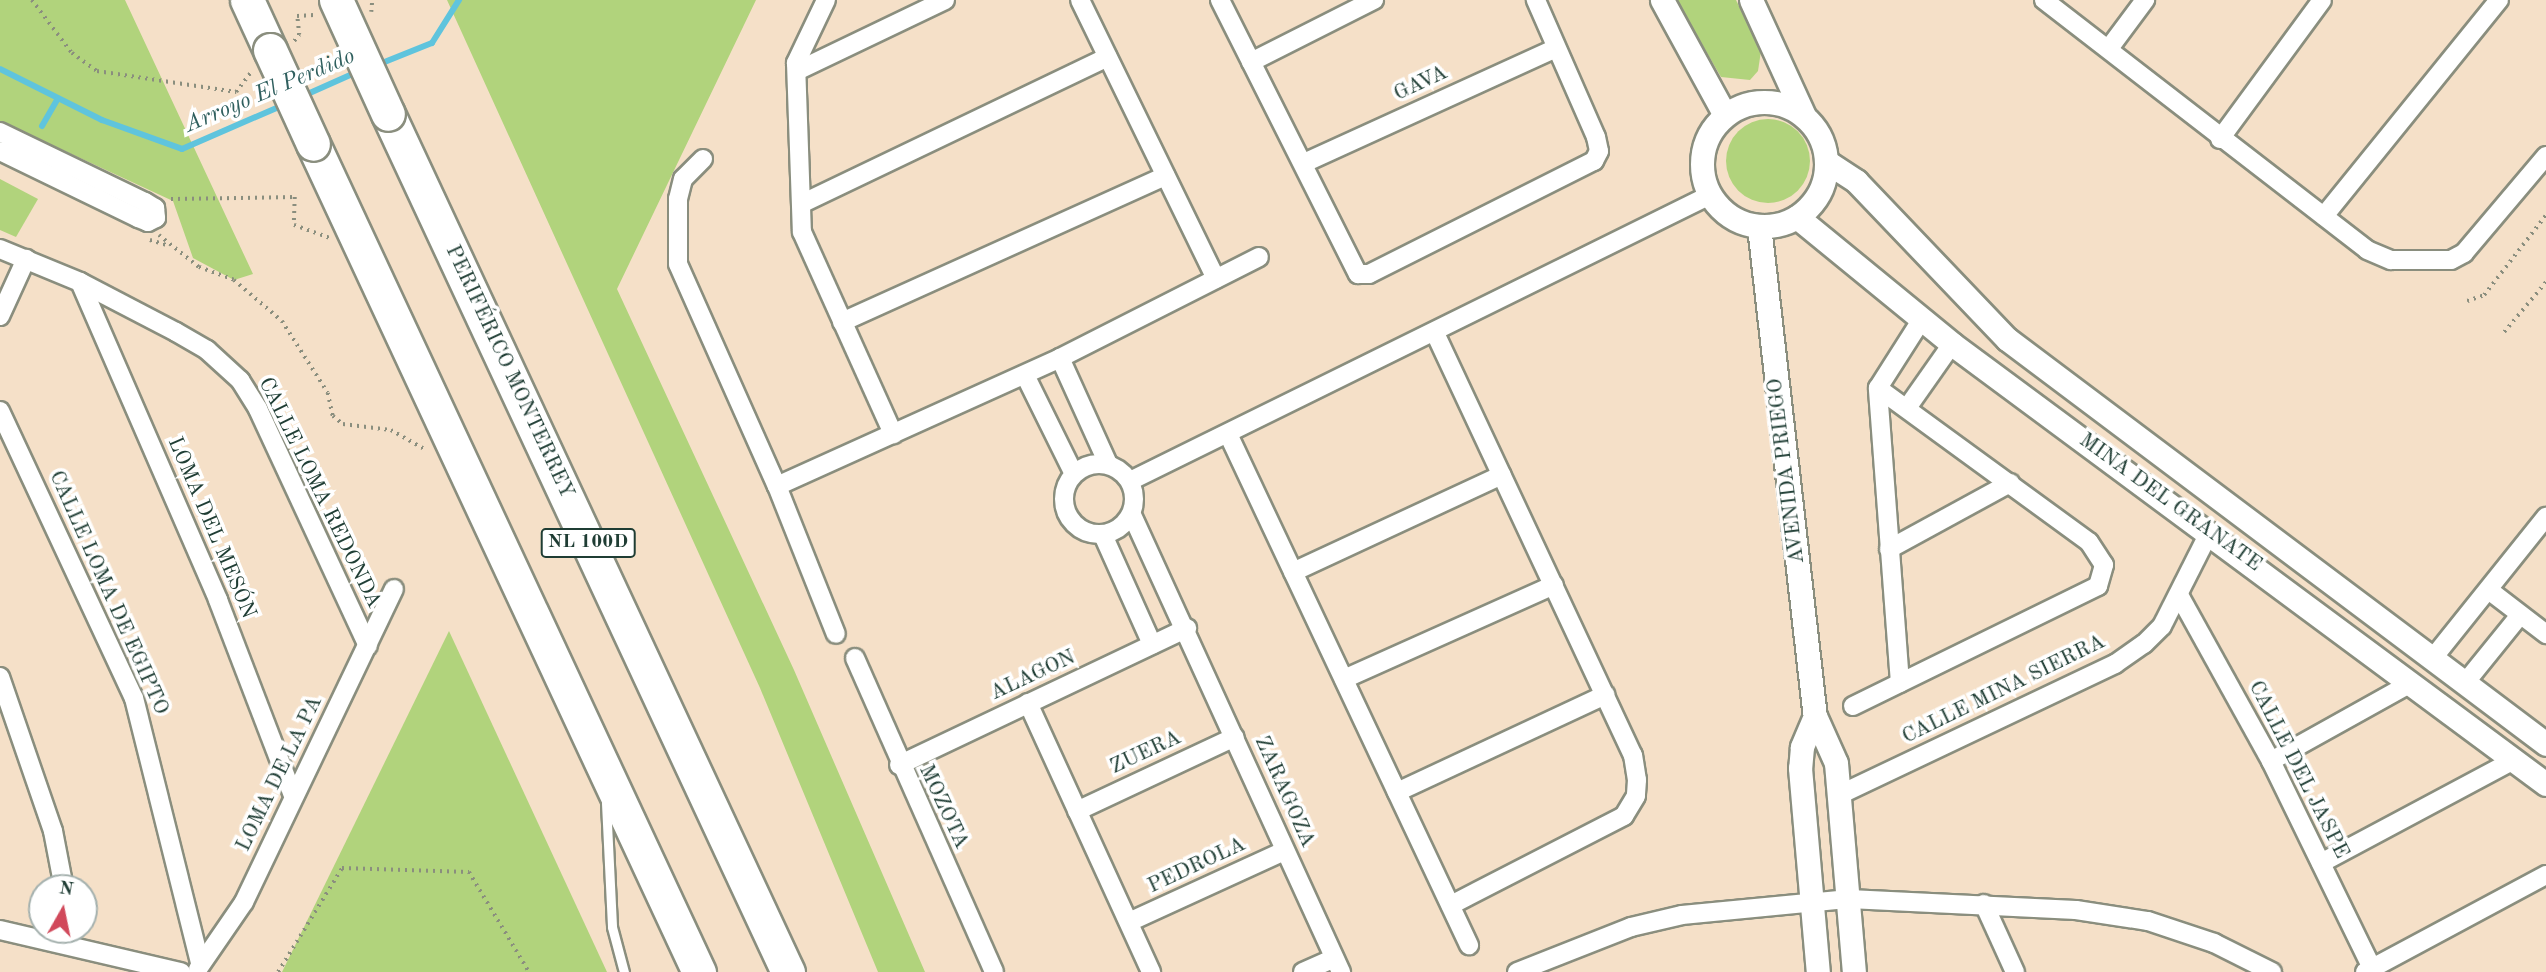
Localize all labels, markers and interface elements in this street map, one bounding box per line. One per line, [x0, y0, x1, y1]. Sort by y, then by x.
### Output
water label: Arroyo El Perdido [181, 43, 359, 139]
street label: GAVA [1390, 61, 1452, 107]
street label: PERIFÉRICO MONTERREY [439, 241, 579, 503]
street label: CALLE LOMA REDONDA [252, 373, 386, 613]
street label: AVENIDA PRIEGO [1763, 377, 1811, 565]
street label: MINA DEL GRANATE [2074, 428, 2266, 578]
street label: LOMA DEL MESÓN [161, 433, 261, 623]
street label: CALLE LOMA DE EGIPTO [43, 467, 173, 719]
road number: NL 100D [539, 528, 637, 558]
street label: CALLE MINA SIERRA [1898, 630, 2110, 750]
street label: ALAGON [986, 645, 1080, 707]
street label: CALLE DEL JASPE [2242, 677, 2354, 863]
street label: LOMA DE LA PA [231, 692, 329, 856]
street label: ZUERA [1106, 726, 1186, 780]
street label: ZARAGOZA [1248, 732, 1320, 852]
street label: MOZOTA [913, 761, 973, 853]
street label: PEDROLA [1144, 832, 1250, 900]
north arrow [28, 874, 98, 944]
text: N [57, 879, 75, 900]

